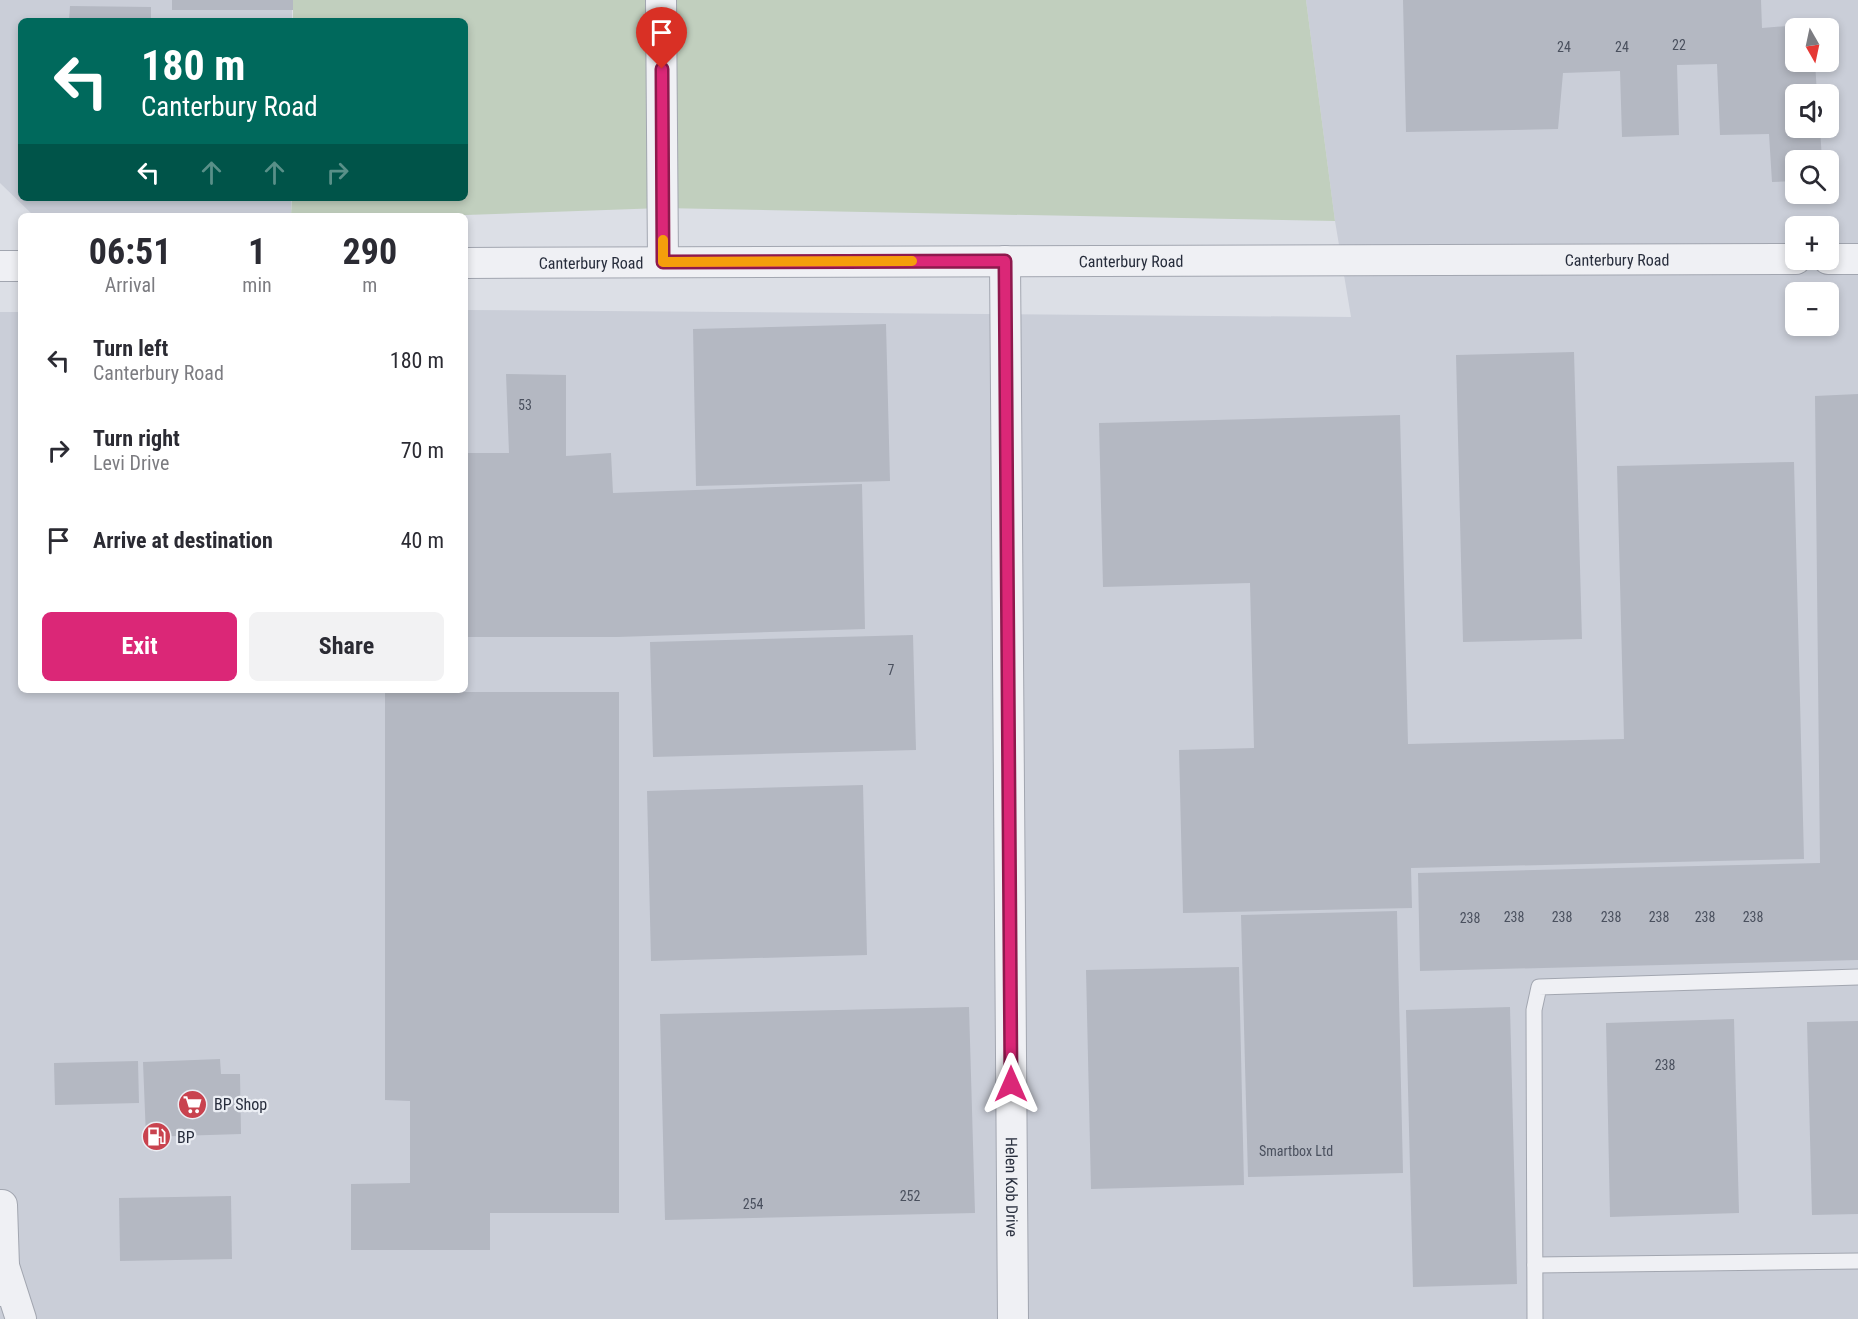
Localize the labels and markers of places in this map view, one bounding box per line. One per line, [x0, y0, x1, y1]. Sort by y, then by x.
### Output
pin [636, 7, 687, 69]
supermarket icon: BP Shop [177, 1088, 209, 1120]
place label: BP Shop [214, 1095, 267, 1114]
fuel station icon: BP [140, 1121, 172, 1153]
place label: BP [177, 1128, 195, 1147]

